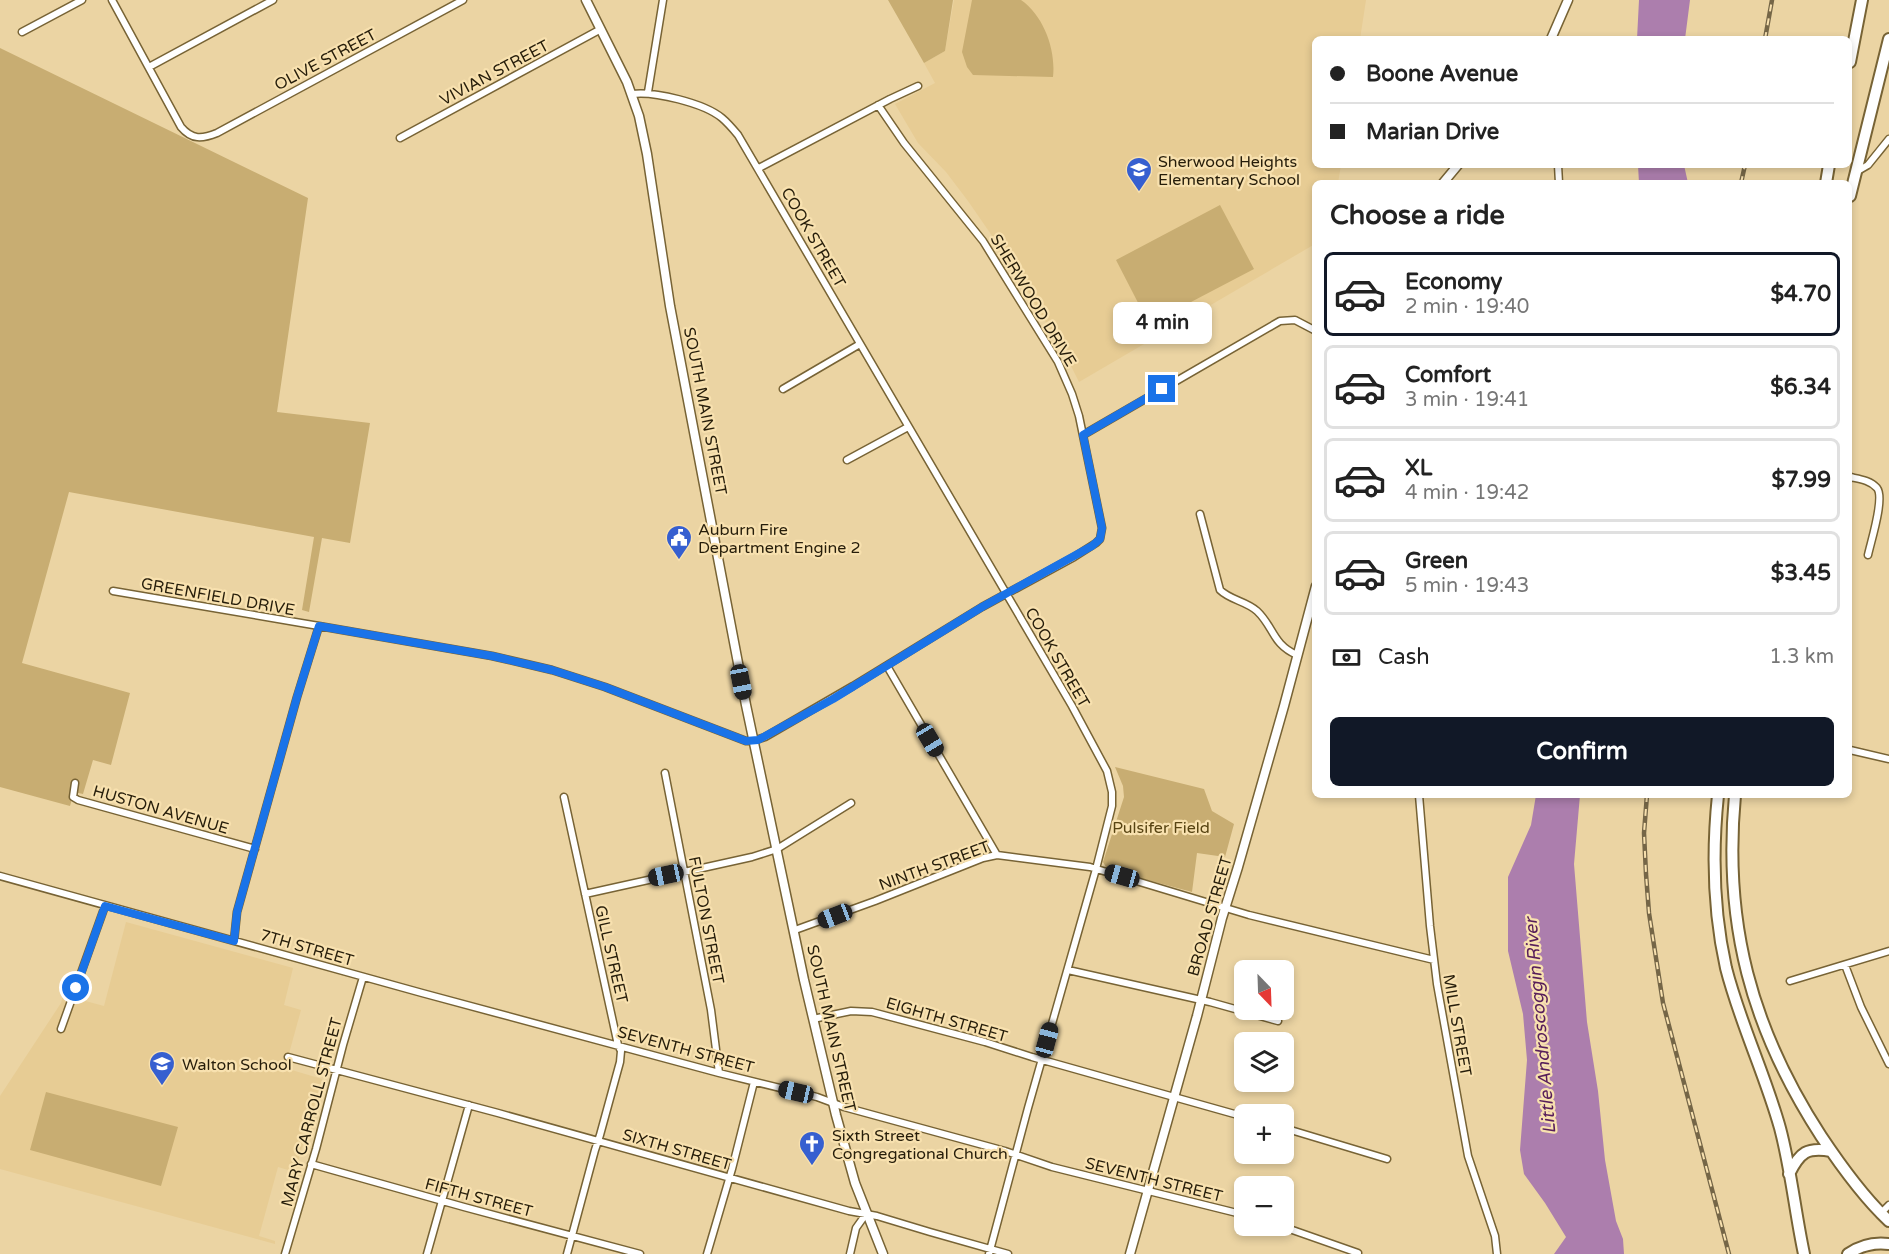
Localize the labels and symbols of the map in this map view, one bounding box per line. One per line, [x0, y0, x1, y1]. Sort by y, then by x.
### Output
street label: OLIVE STREET [271, 24, 380, 95]
street label: VIVIAN STREET [436, 36, 553, 110]
place label: Sherwood Heights Elementary School [1158, 152, 1300, 190]
school or university icon: Sherwood Heights Elementary School [1124, 155, 1154, 193]
street label: COOK STREET [776, 184, 850, 291]
street label: SHERWOOD DRIVE [986, 231, 1081, 370]
callout: 4 min [1112, 302, 1212, 344]
street label: SOUTH MAIN STREET [679, 326, 731, 497]
route end [1148, 375, 1175, 402]
place label: Auburn Fire Department Engine 2 [698, 520, 861, 558]
public building icon: Auburn Fire Department Engine 2 [664, 523, 694, 561]
street label: GREENFIELD DRIVE [139, 574, 296, 620]
street label: COOK STREET [1020, 604, 1094, 711]
car [729, 663, 753, 701]
car [913, 720, 947, 760]
street label: HUSTON AVENUE [90, 781, 231, 839]
park label: Pulsifer Field [1112, 818, 1210, 838]
street label: NINTH STREET [876, 836, 993, 895]
street label: BROAD STREET [1183, 854, 1237, 979]
street label: FULTON STREET [684, 855, 728, 986]
car [647, 862, 685, 888]
car [1102, 862, 1142, 890]
car [815, 901, 855, 931]
street label: GILL STREET [590, 903, 632, 1005]
water label: Little Androscoggin River [1519, 915, 1560, 1135]
street label: 7TH STREET [258, 925, 356, 971]
street label: SOUTH MAIN STREET [802, 943, 860, 1114]
north arrow [1234, 960, 1294, 1020]
street label: MILL STREET [1438, 973, 1476, 1078]
route start [62, 974, 89, 1001]
street label: EIGHTH STREET [884, 993, 1010, 1047]
street label: MARY CARROLL STREET [277, 1015, 347, 1209]
car [1034, 1020, 1060, 1060]
street label: SEVENTH STREET [615, 1022, 757, 1078]
school or university icon: Walton School [147, 1049, 177, 1087]
place label: Walton School [182, 1055, 292, 1075]
car [776, 1079, 816, 1105]
street label: SIXTH STREET [620, 1125, 734, 1175]
place label: Sixth Street Congregational Church [832, 1126, 1008, 1164]
church icon: Sixth Street Congregational Church [797, 1129, 827, 1167]
street label: SEVENTH STREET [1083, 1153, 1225, 1207]
street label: FIFTH STREET [423, 1174, 535, 1222]

